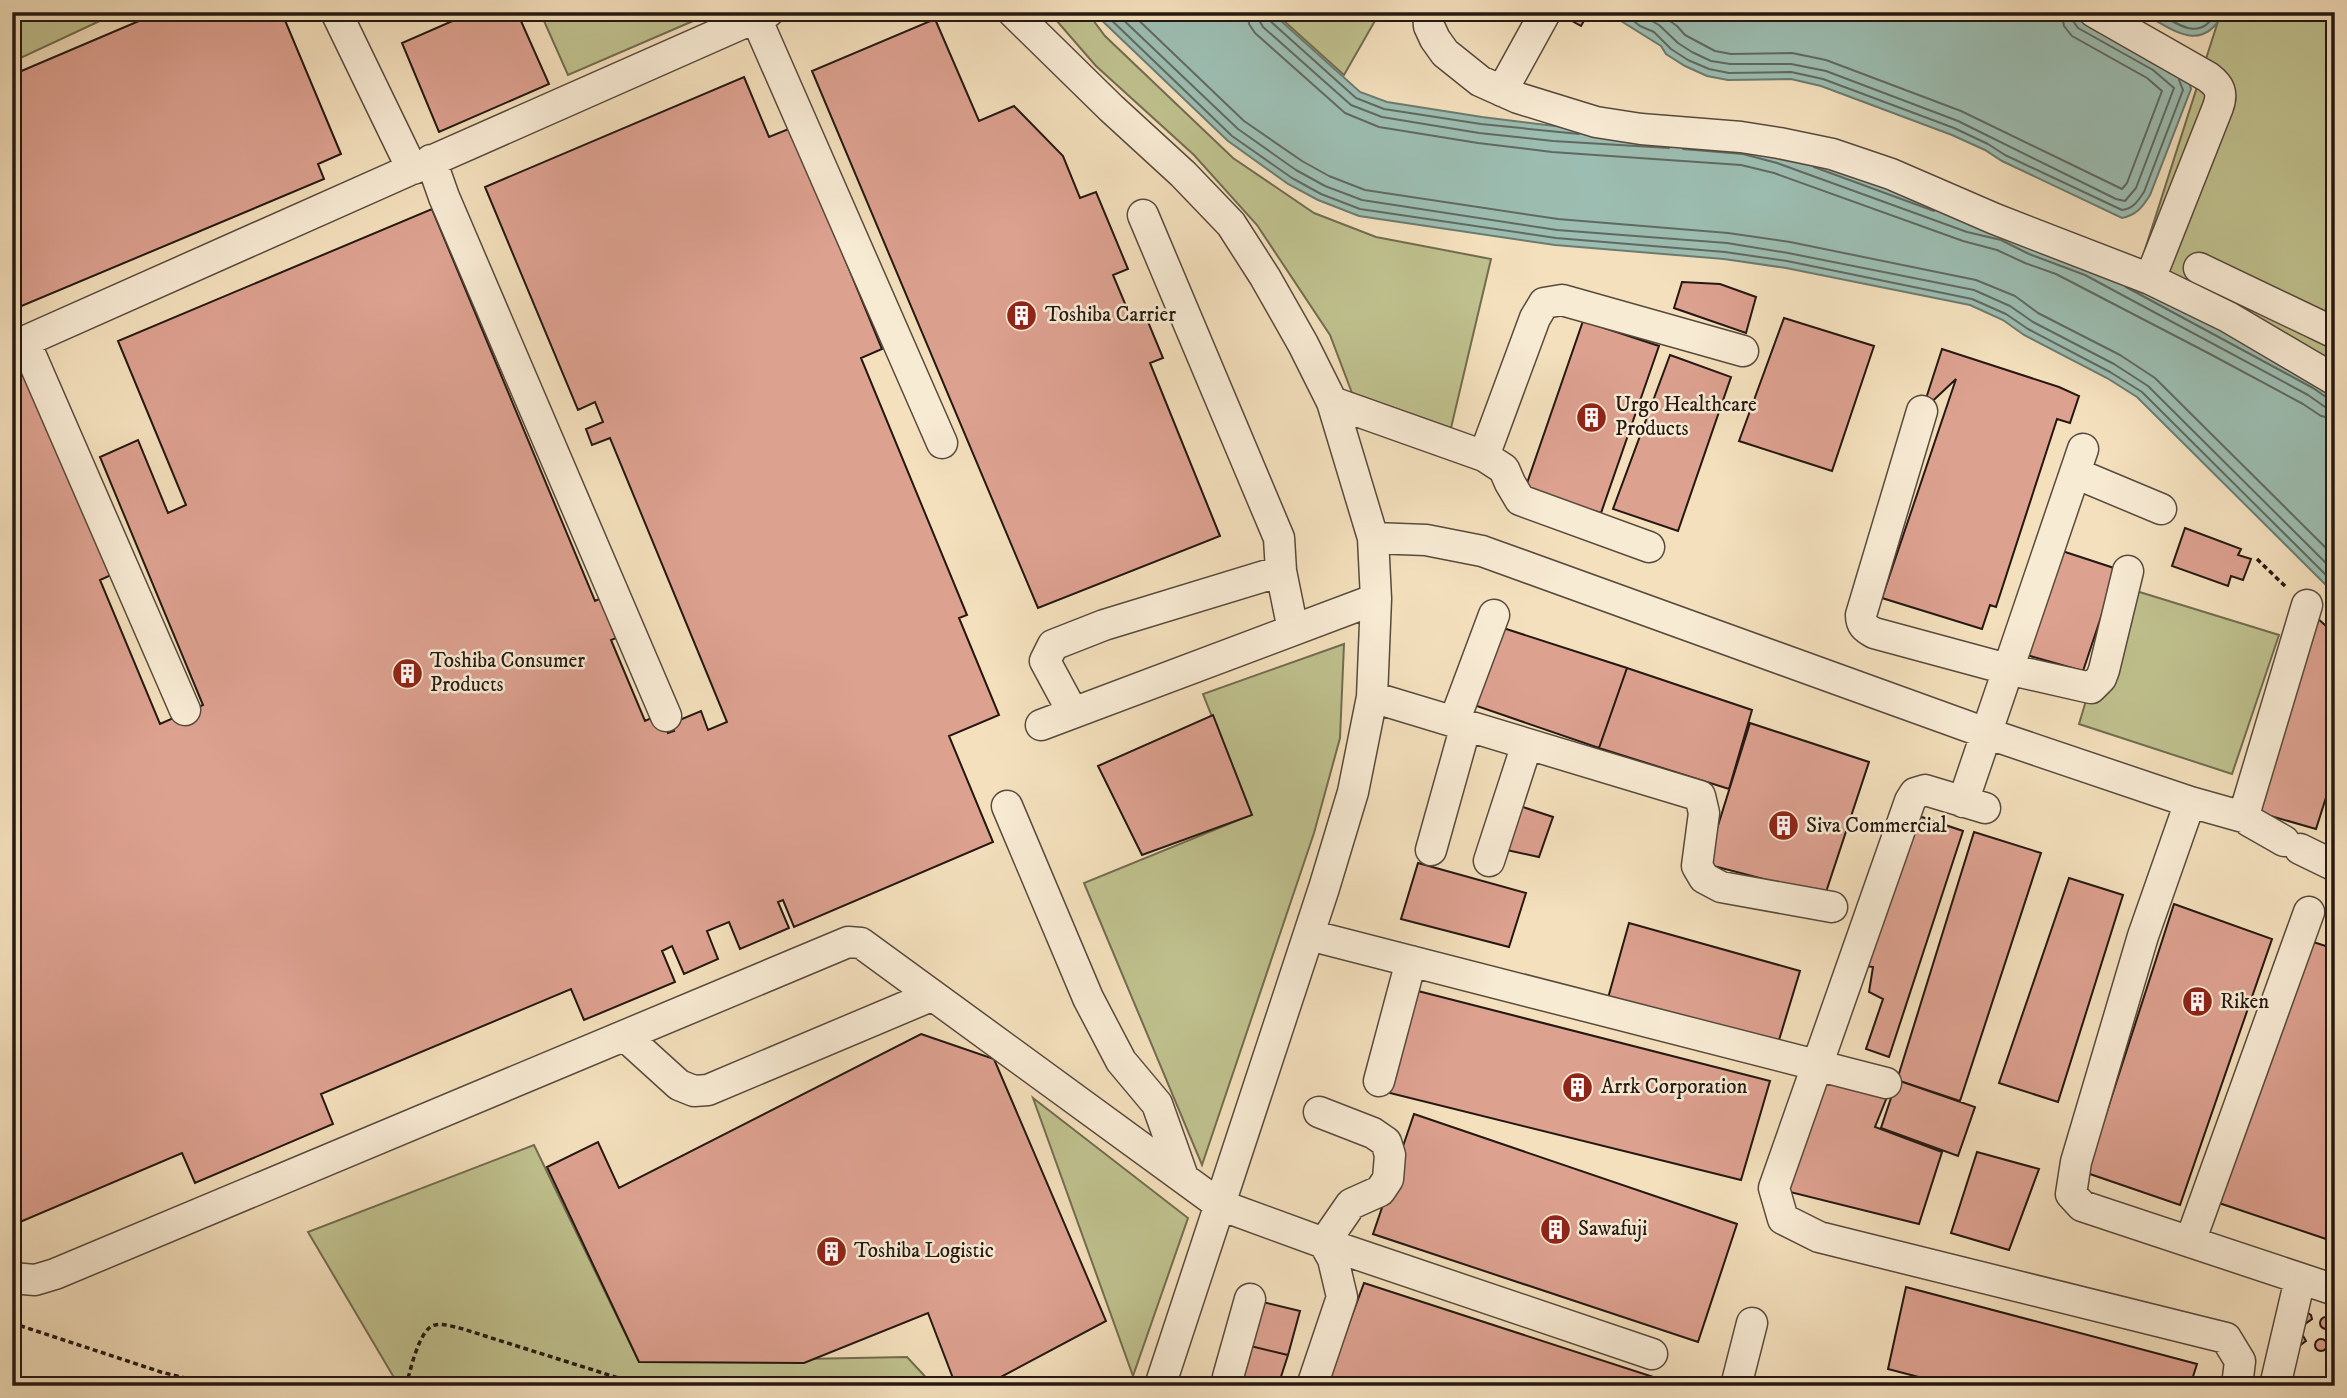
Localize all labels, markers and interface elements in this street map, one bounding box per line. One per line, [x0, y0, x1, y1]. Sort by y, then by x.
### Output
building icon: Toshiba Carrier [1005, 298, 1039, 332]
place label: Toshiba Carrier [1045, 302, 1176, 328]
place label: Urgo Healthcare Products [1615, 392, 1757, 442]
building icon: Urgo Healthcare Products [1575, 400, 1609, 434]
place label: Toshiba Consumer Products [430, 648, 585, 698]
building icon: Toshiba Consumer Products [390, 656, 424, 690]
building icon: Siva Commercial [1766, 809, 1800, 843]
place label: Siva Commercial [1806, 813, 1948, 839]
building icon: Riken [2180, 985, 2214, 1019]
place label: Riken [2220, 989, 2269, 1015]
building icon: Arrk Corporation [1561, 1070, 1595, 1104]
place label: Arrk Corporation [1601, 1074, 1747, 1100]
building icon: Sawafuji [1538, 1212, 1572, 1246]
place label: Sawafuji [1578, 1216, 1647, 1242]
building icon: Toshiba Logistic [814, 1234, 848, 1268]
place label: Toshiba Logistic [854, 1238, 994, 1264]

